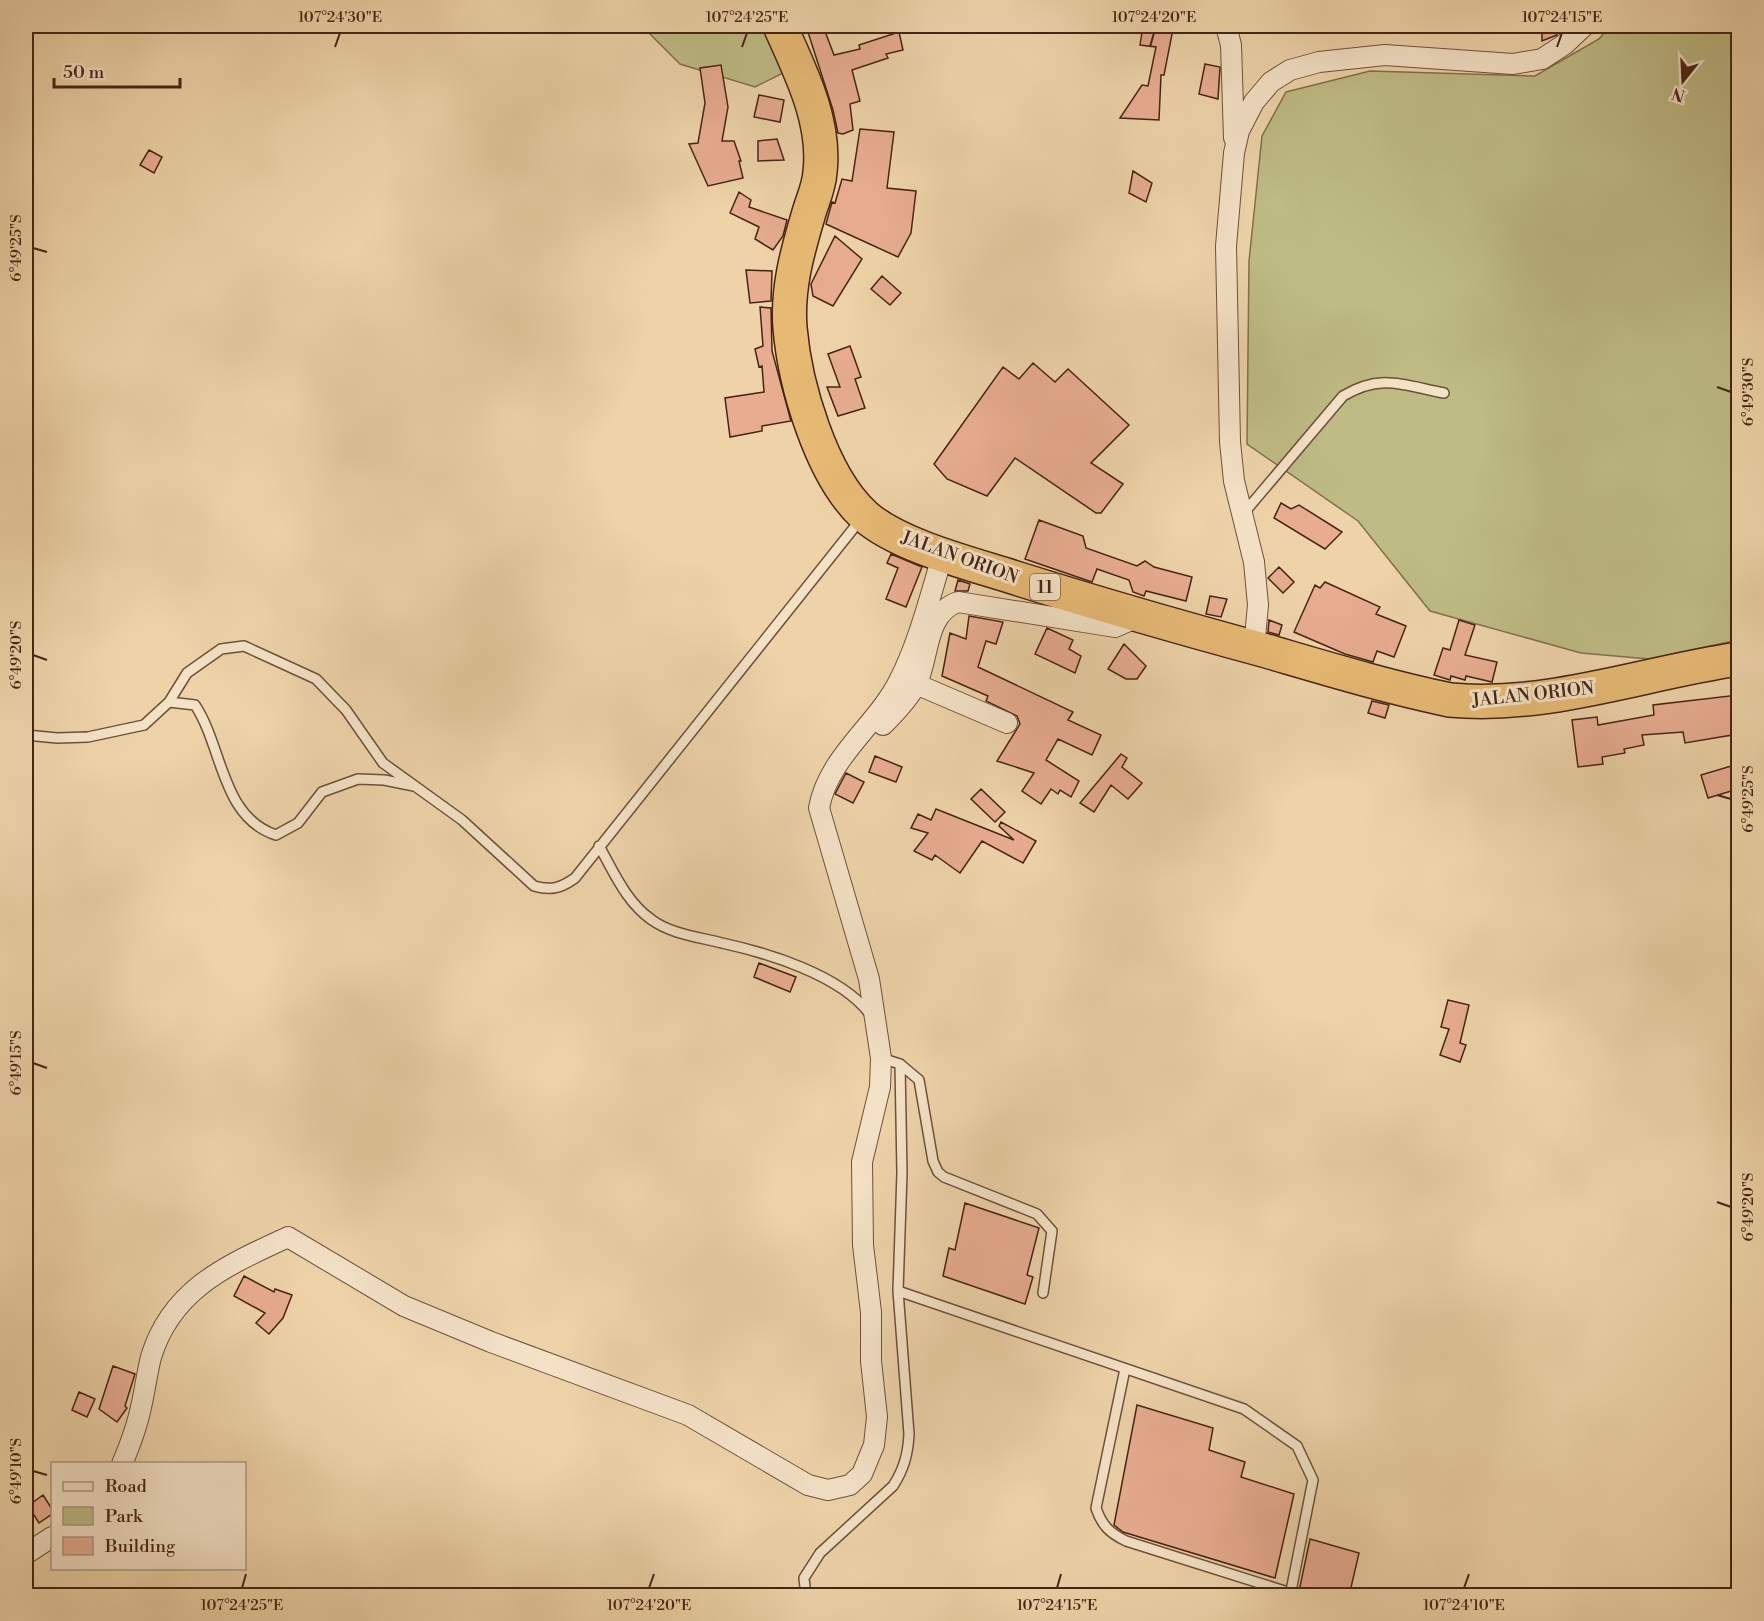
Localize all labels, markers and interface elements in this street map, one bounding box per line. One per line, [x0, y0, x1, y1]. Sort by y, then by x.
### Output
text: 107°24'30"E [298, 8, 382, 27]
text: 107°24'25"E [706, 8, 788, 27]
text: 107°24'20"E [1112, 8, 1196, 27]
text: 107°24'15"E [1522, 8, 1602, 27]
scale bar [54, 51, 180, 89]
north arrow [1653, 51, 1713, 111]
text: 50 m [63, 61, 105, 84]
text: N [1669, 83, 1688, 106]
text: 6°49'25"S [7, 214, 26, 282]
text: 6°49'30"S [1739, 358, 1758, 426]
street label: JALAN ORION [897, 525, 1022, 589]
road number: 11 [1030, 574, 1060, 600]
text: 6°49'20"S [7, 621, 26, 689]
street label: JALAN ORION [1470, 677, 1596, 712]
text: 6°49'25"S [1739, 765, 1758, 833]
text: 6°49'15"S [7, 1030, 26, 1096]
text: 6°49'20"S [1739, 1173, 1758, 1241]
text: 6°49'10"S [7, 1438, 26, 1504]
legend [51, 1462, 246, 1570]
text: Road [105, 1475, 148, 1498]
text: Park [105, 1505, 144, 1528]
text: Building [104, 1535, 176, 1558]
text: 107°24'25"E [201, 1596, 283, 1615]
text: 107°24'20"E [607, 1596, 691, 1615]
text: 107°24'15"E [1017, 1596, 1097, 1615]
text: 107°24'10"E [1423, 1596, 1505, 1615]

